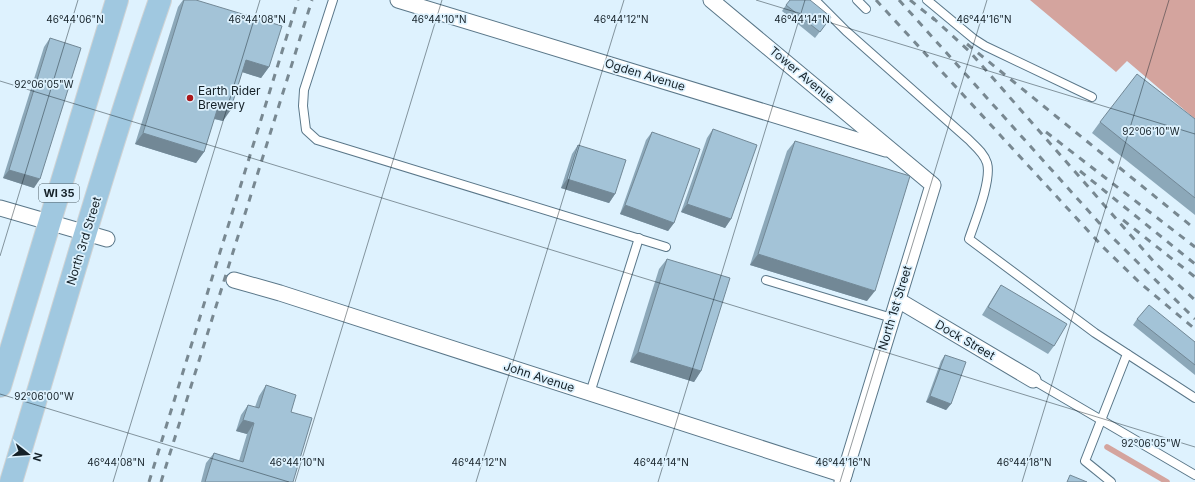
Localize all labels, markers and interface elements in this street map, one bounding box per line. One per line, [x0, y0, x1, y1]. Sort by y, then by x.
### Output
text: 46°44'06"N [46, 13, 104, 25]
text: 46°44'08"N [228, 13, 286, 25]
text: 46°44'10"N [411, 13, 467, 25]
text: 46°44'12"N [593, 13, 649, 25]
text: 46°44'14"N [774, 13, 830, 25]
text: 46°44'16"N [956, 13, 1012, 25]
street label: Tower Avenue [767, 43, 838, 106]
street label: Ogden Avenue [603, 55, 687, 94]
text: 92°06'05"W [14, 78, 74, 90]
place label: Earth Rider Brewery [198, 83, 261, 112]
marker: Earth Rider Brewery [185, 93, 195, 103]
text: 92°06'10"W [1122, 125, 1180, 137]
road number: WI 35 [39, 184, 79, 202]
street label: North 3rd Street [63, 195, 104, 287]
street label: North 1st Street [875, 264, 915, 352]
street label: Dock Street [933, 316, 998, 363]
street label: John Avenue [502, 358, 577, 395]
text: 92°06'00"W [14, 390, 74, 402]
north arrow [8, 434, 48, 474]
text: 92°06'05"W [1121, 437, 1181, 449]
text: N [30, 451, 45, 463]
text: 46°44'08"N [87, 456, 145, 468]
text: 46°44'10"N [269, 456, 325, 468]
text: 46°44'12"N [451, 456, 507, 468]
text: 46°44'14"N [633, 456, 689, 468]
text: 46°44'16"N [815, 456, 871, 468]
text: 46°44'18"N [996, 456, 1052, 468]

